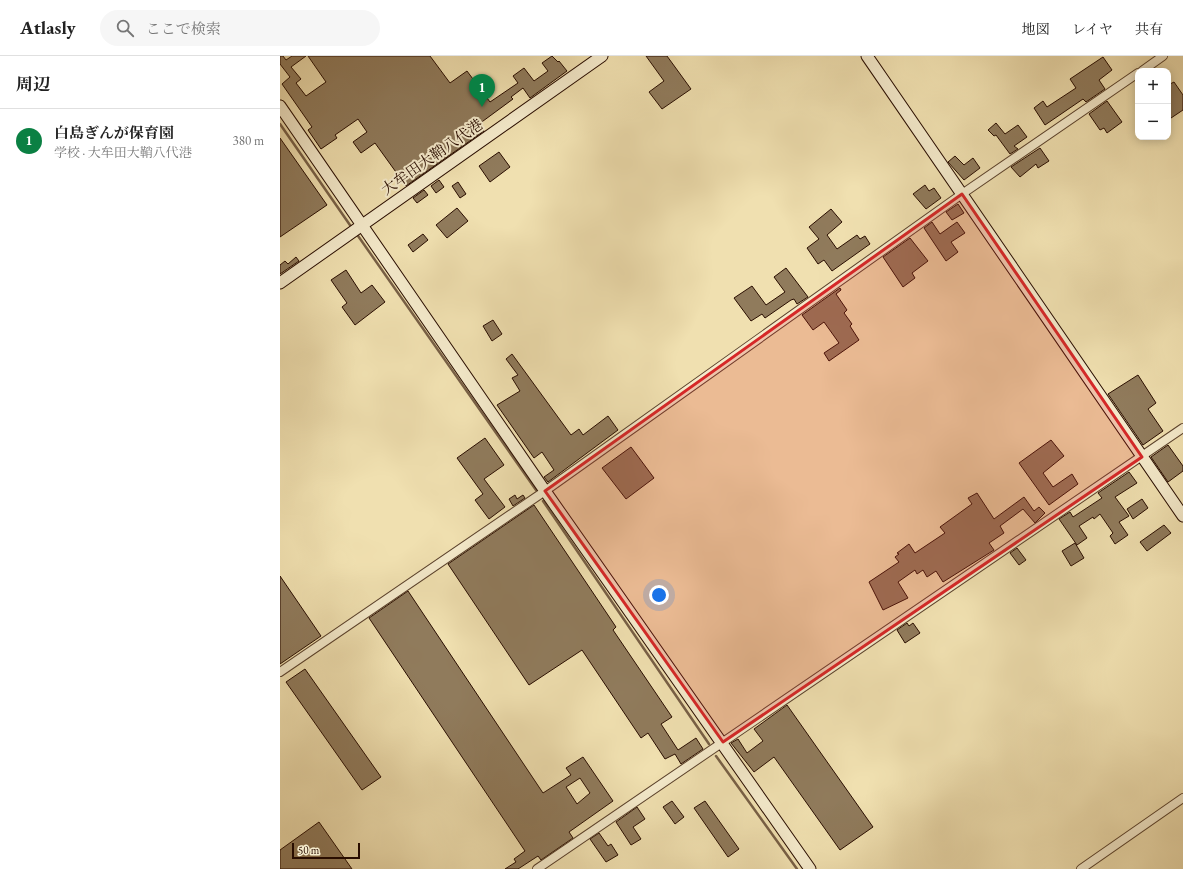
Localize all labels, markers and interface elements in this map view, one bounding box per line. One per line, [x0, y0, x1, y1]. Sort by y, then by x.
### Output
search box [100, 10, 380, 46]
text: Atlasly [20, 15, 76, 40]
icon: search [114, 17, 136, 39]
text: ここで検索 [146, 19, 221, 38]
text: 地図 [1022, 20, 1050, 38]
text: レイヤ [1072, 20, 1113, 38]
text: 共有 [1135, 20, 1163, 38]
map controls [1135, 68, 1171, 140]
button: + [1135, 68, 1171, 104]
text: 周辺 [16, 73, 50, 95]
pin: 1 [469, 74, 495, 107]
button: − [1135, 104, 1171, 140]
street label: 大牟田大鞘八代港 [377, 114, 486, 199]
text: 白島ぎんが保育園 [54, 123, 174, 142]
text: 1 [26, 132, 32, 149]
text: 380 m [233, 132, 264, 149]
text: 学校 · 大牟田大鞘八代港 [54, 144, 192, 161]
your location [649, 585, 669, 605]
scale bar [292, 841, 360, 860]
text: 50 m [298, 843, 319, 857]

